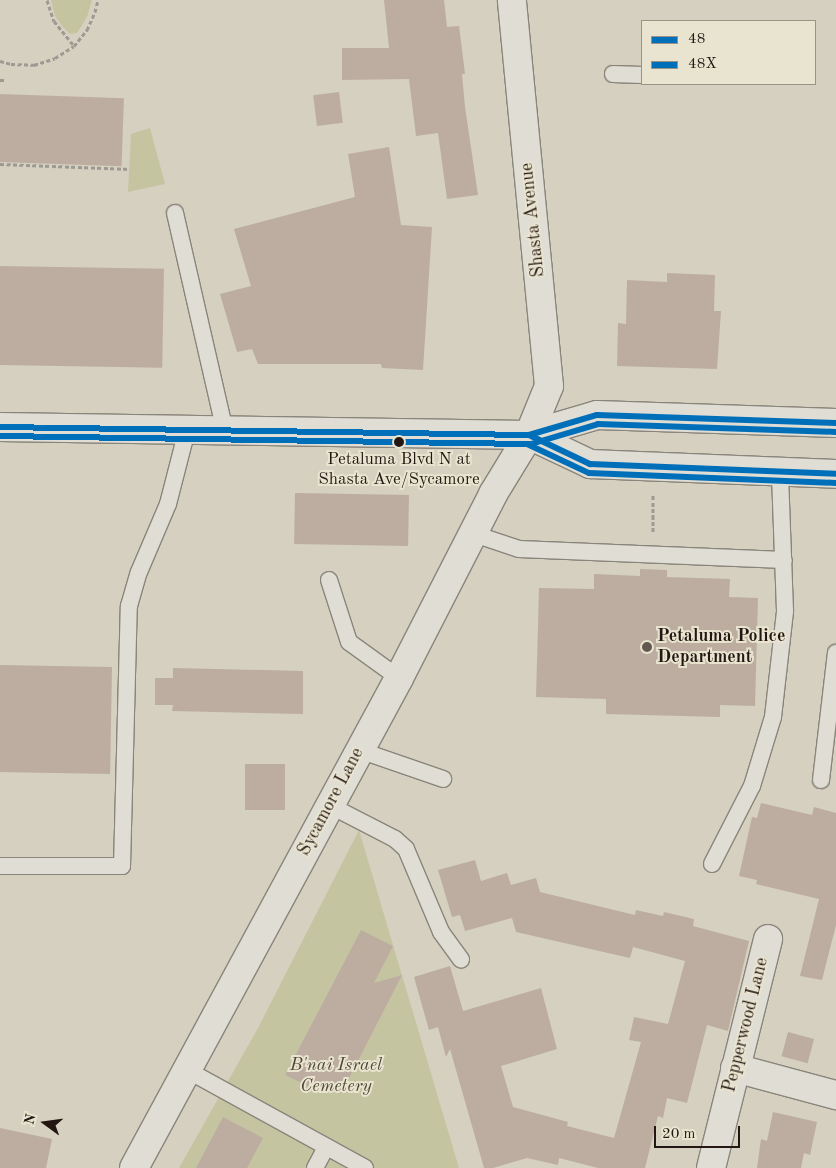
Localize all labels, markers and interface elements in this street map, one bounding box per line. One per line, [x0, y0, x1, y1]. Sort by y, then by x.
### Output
legend [641, 20, 816, 85]
text: 48 [688, 32, 705, 47]
text: 48X [688, 57, 717, 72]
street label: Shasta Avenue [516, 162, 550, 278]
marker: Petaluma Blvd N at Shasta Ave/Sycamore [394, 437, 404, 447]
place label: Petaluma Blvd N at Shasta Ave/Sycamore [318, 450, 480, 490]
place label: Petaluma Police Department [657, 626, 785, 669]
marker: Petaluma Police Department [641, 641, 653, 653]
street label: Sycamore Lane [293, 744, 369, 860]
street label: Pepperwood Lane [719, 955, 773, 1095]
park label: B'nai Israel Cemetery [290, 1055, 382, 1098]
north arrow [20, 1098, 70, 1148]
text: N [22, 1112, 39, 1126]
scale bar [656, 1116, 742, 1148]
text: 20 m [662, 1127, 696, 1142]

